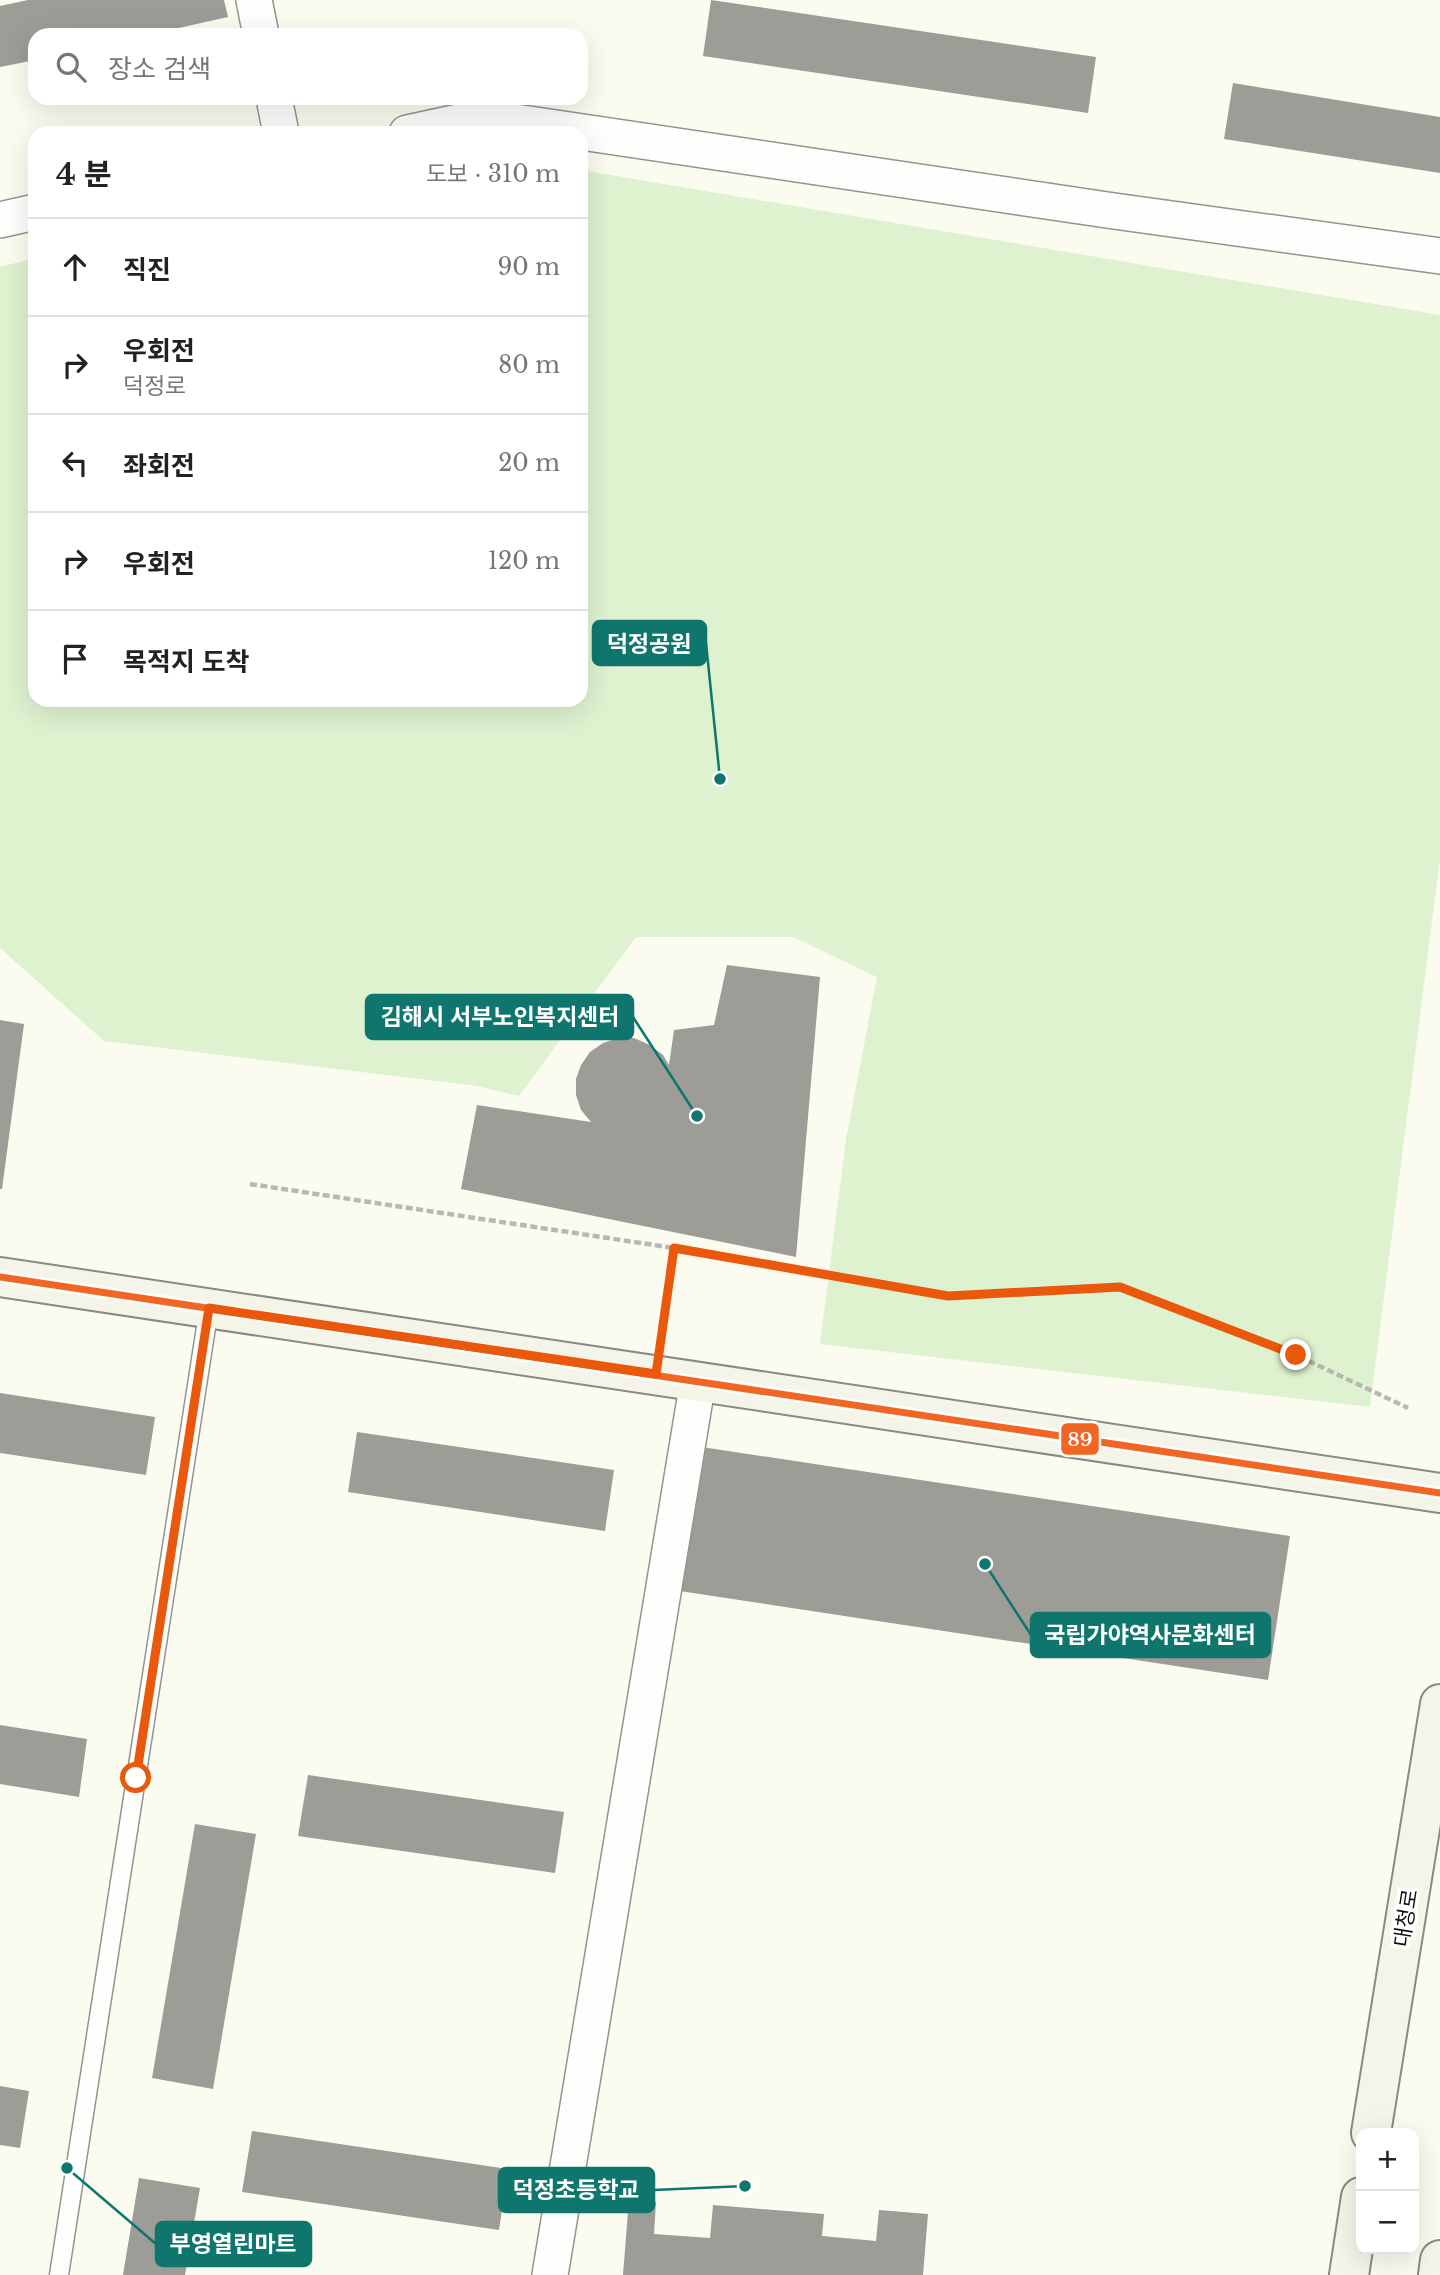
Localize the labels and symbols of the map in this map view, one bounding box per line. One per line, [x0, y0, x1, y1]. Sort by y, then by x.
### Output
callout: 덕정공원 [593, 621, 706, 665]
text: 덕정공원 [607, 630, 691, 658]
callout: 김해시 서부노인복지센터 [366, 995, 633, 1039]
text: 김해시 서부노인복지센터 [381, 1003, 619, 1031]
route end [1280, 1339, 1311, 1370]
line badge: 89 [1060, 1422, 1100, 1456]
text: 89 [1068, 1428, 1092, 1451]
callout: 국립가야역사문화센터 [1031, 1613, 1270, 1657]
text: 국립가야역사문화센터 [1044, 1621, 1256, 1649]
route start [120, 1762, 151, 1793]
street label: 대청로 [1389, 1887, 1423, 1949]
callout: 덕정초등학교 [499, 2168, 654, 2212]
text: 덕정초등학교 [513, 2176, 639, 2204]
callout: 부영열린마트 [156, 2222, 311, 2266]
text: 부영열린마트 [170, 2230, 296, 2258]

